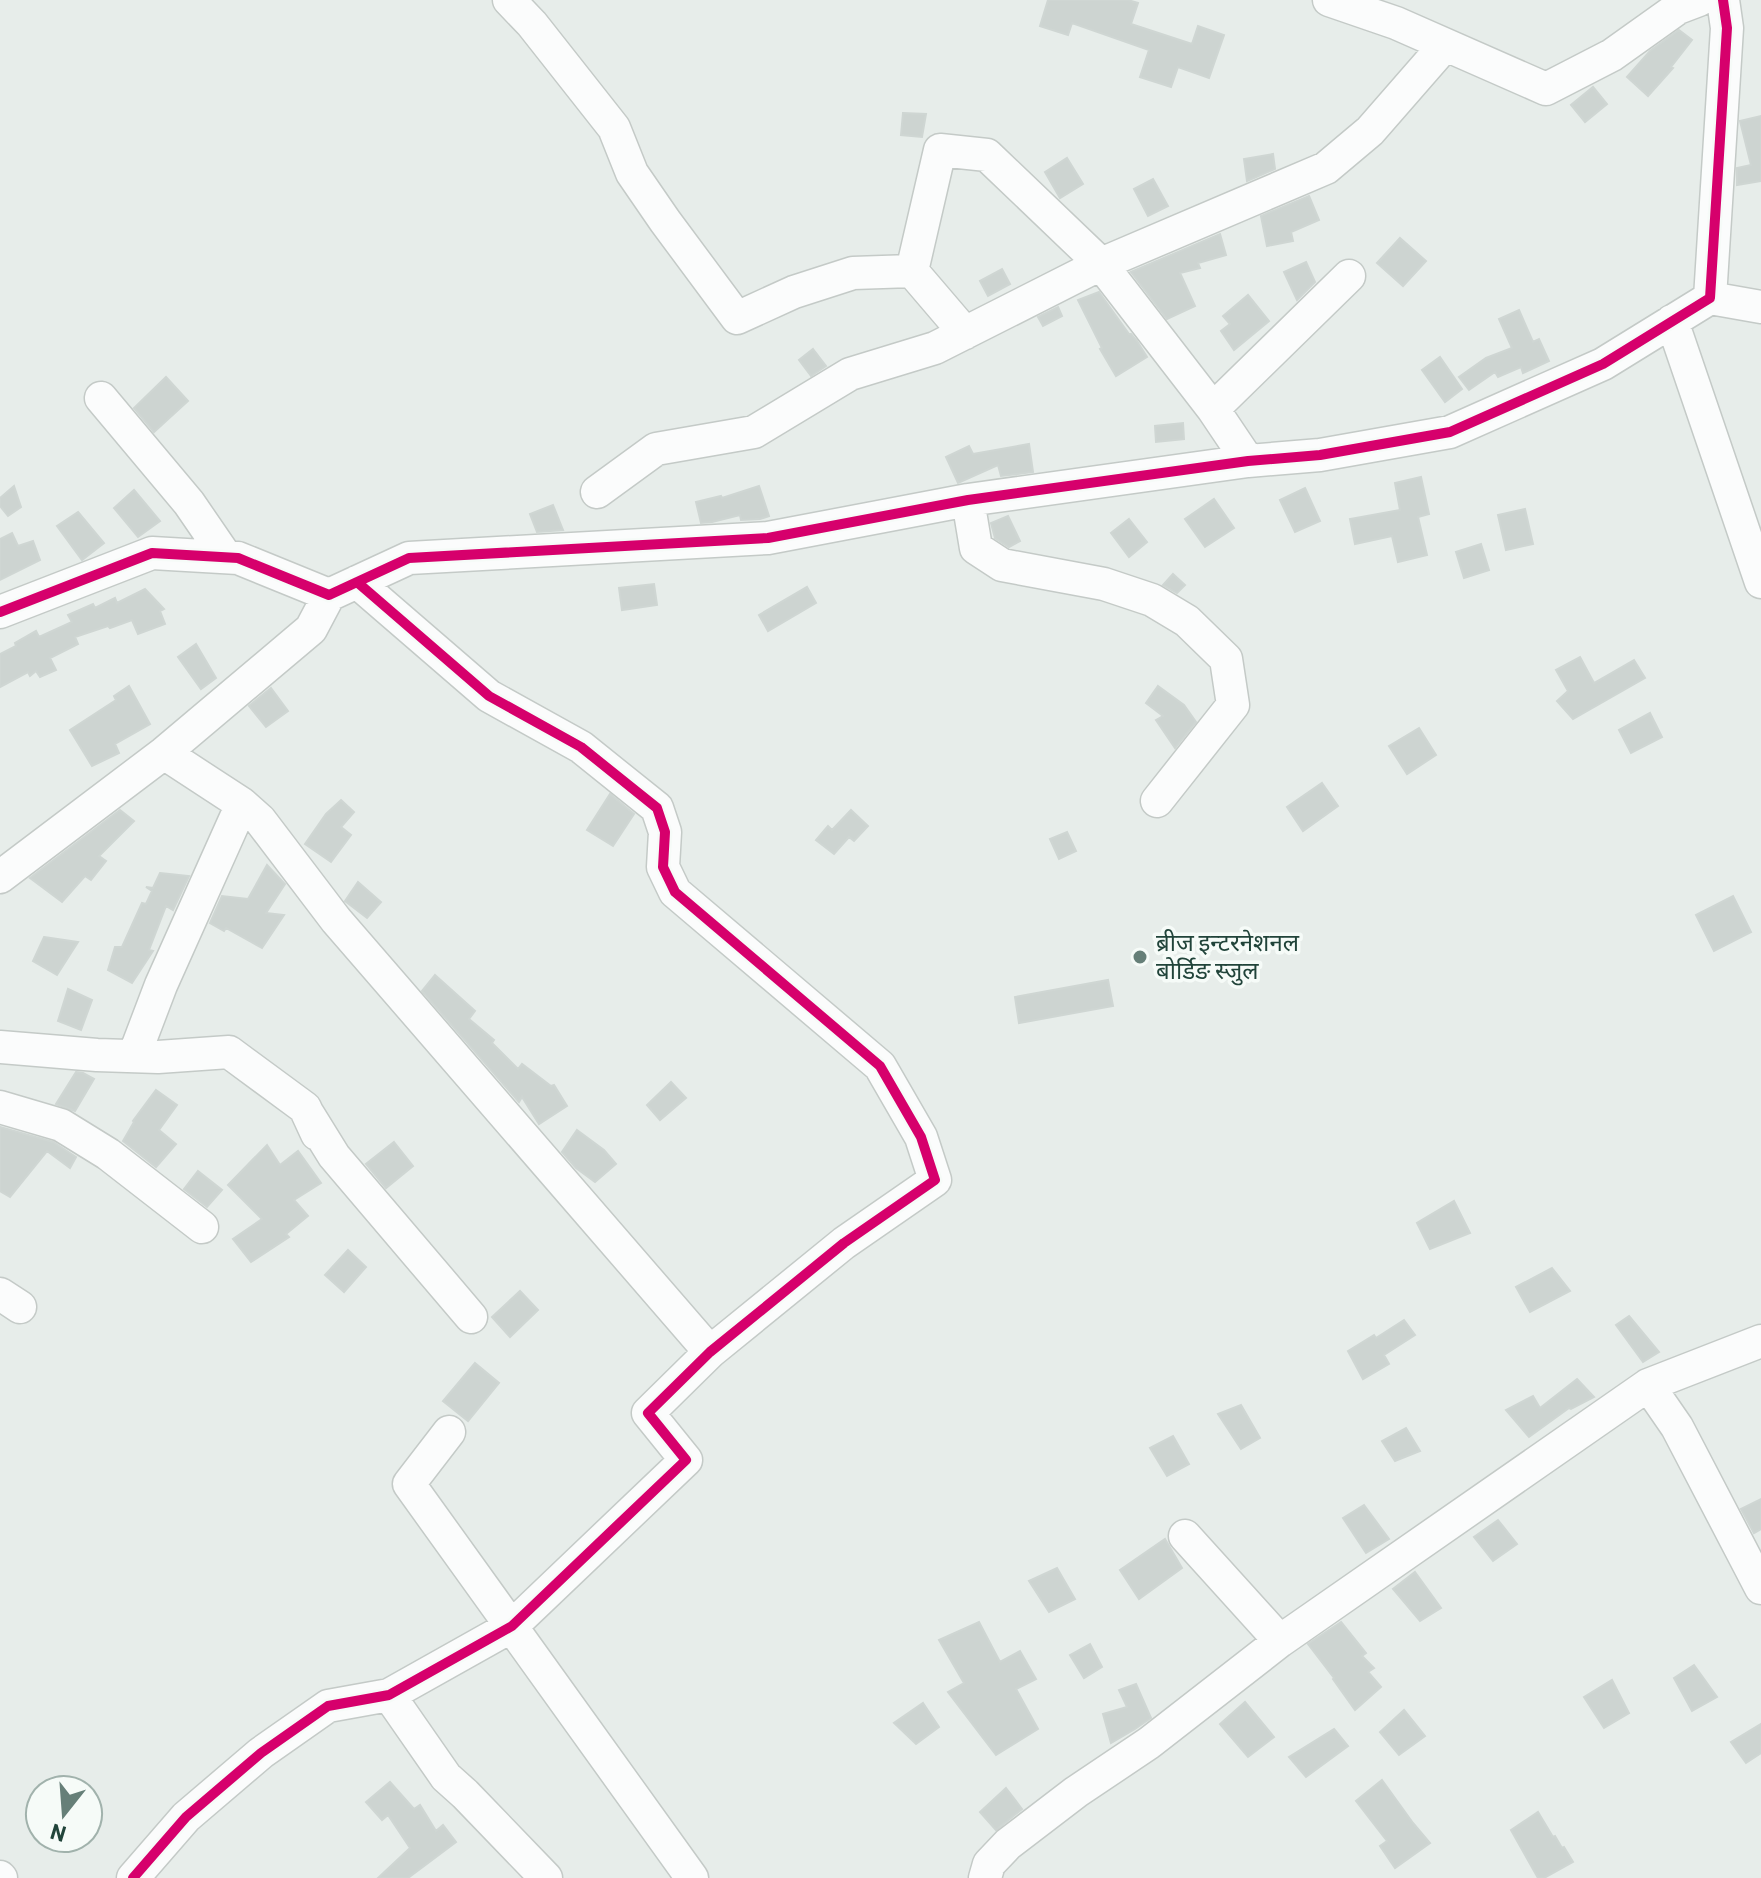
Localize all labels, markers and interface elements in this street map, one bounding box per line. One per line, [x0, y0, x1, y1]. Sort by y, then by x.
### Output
place label: ब्रीज इन्टरनेशनल बोर्डिङ स्जुल [1156, 927, 1300, 986]
marker: ब्रीज इन्टरनेशनल बोर्डिङ स्जुल [1131, 948, 1149, 966]
north arrow [24, 1774, 104, 1854]
text: N [47, 1820, 69, 1849]

